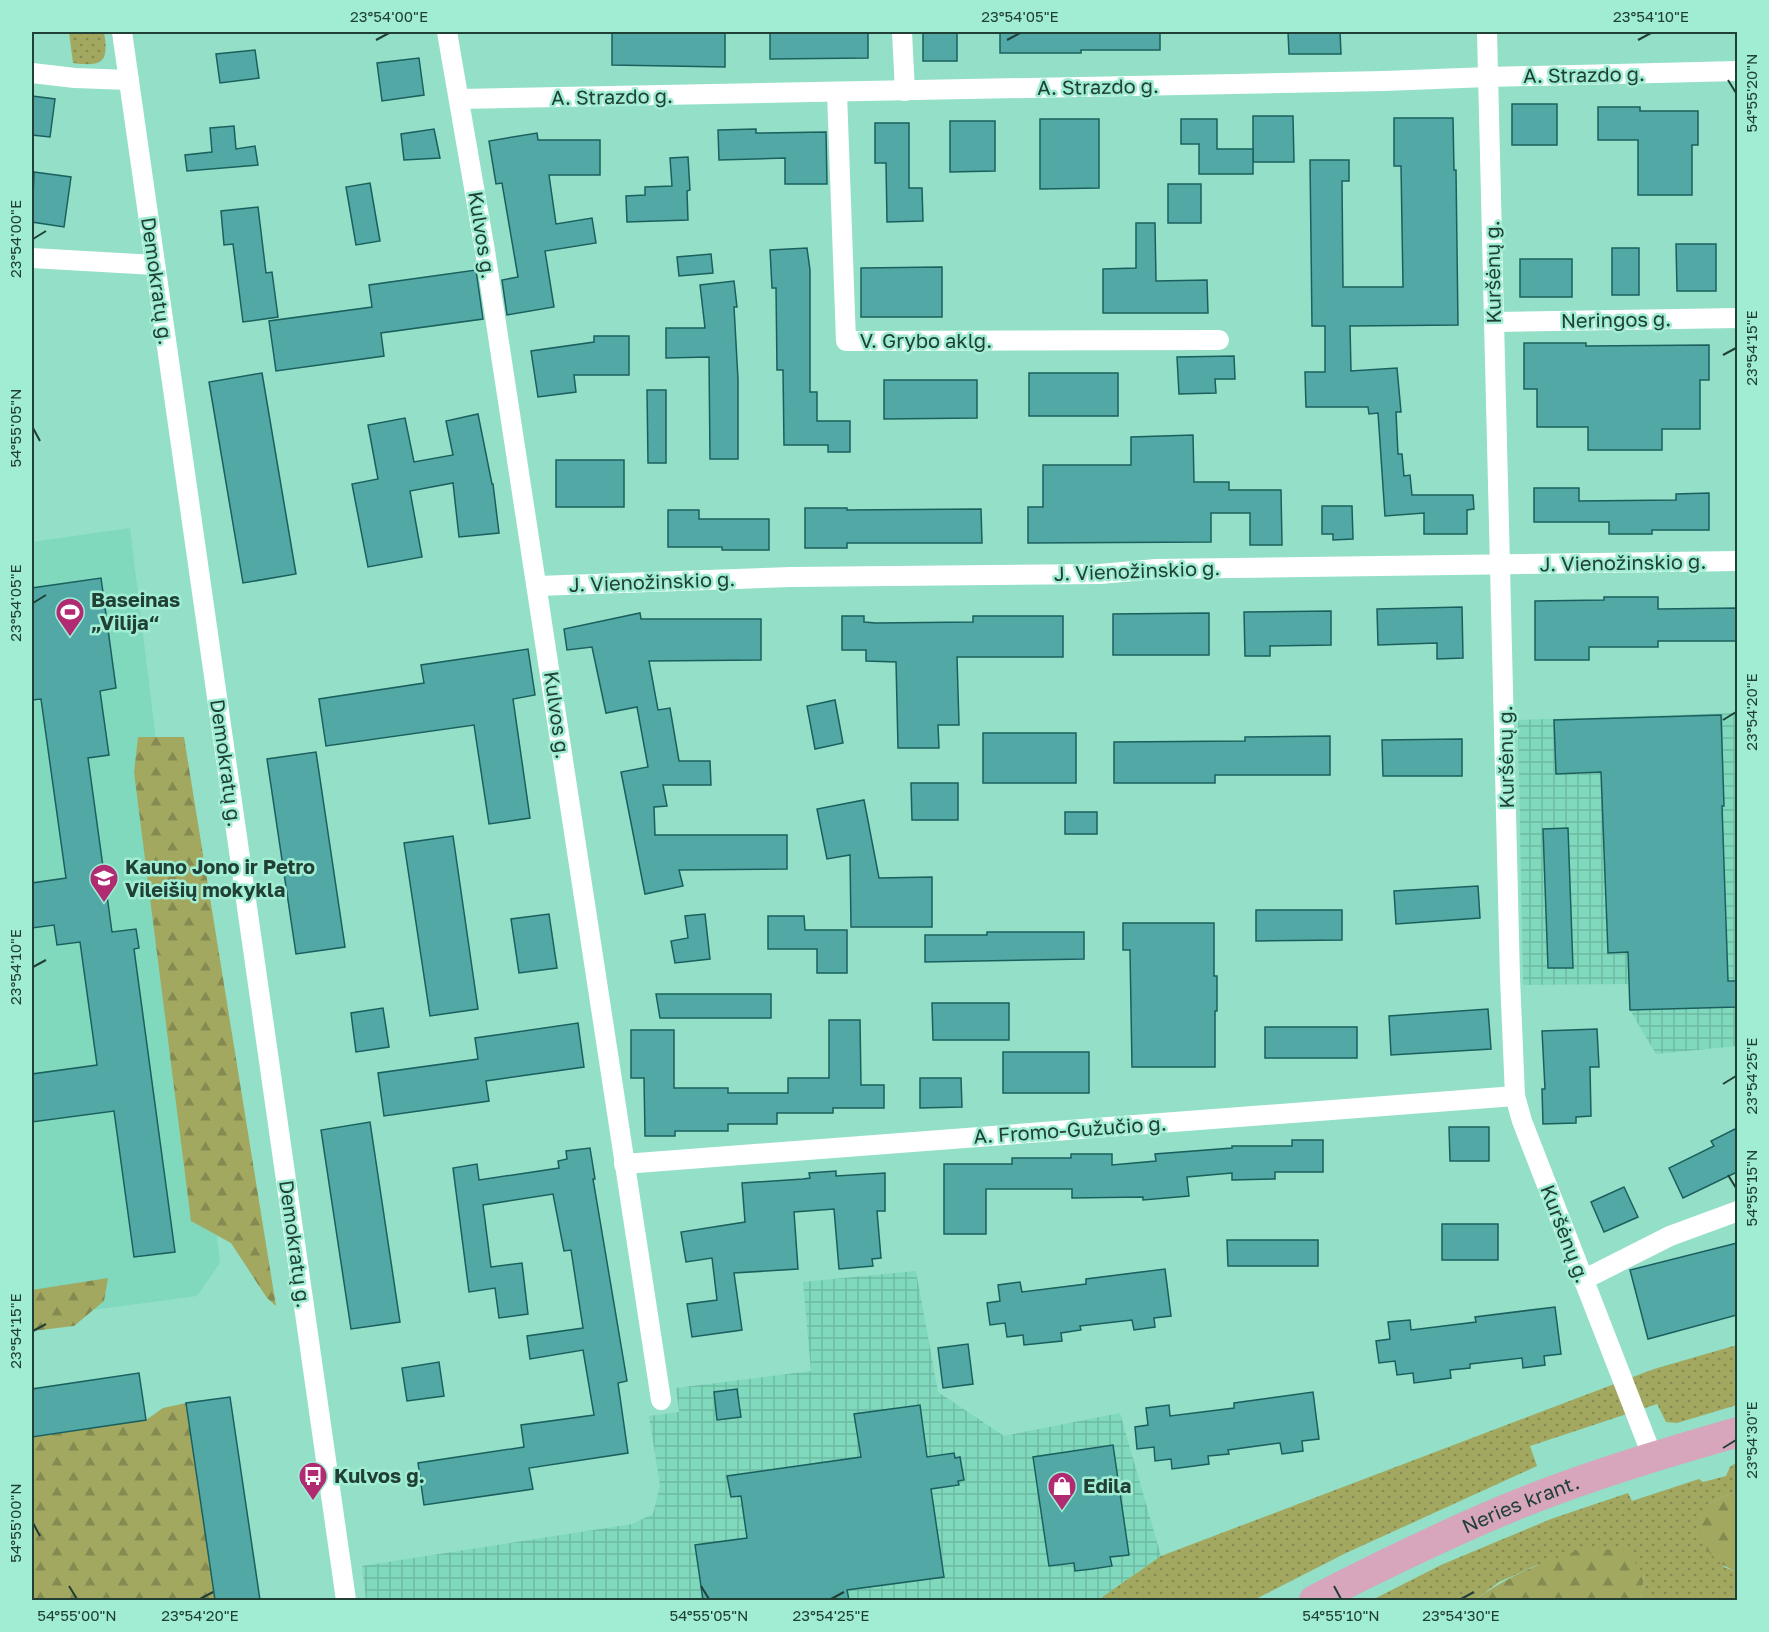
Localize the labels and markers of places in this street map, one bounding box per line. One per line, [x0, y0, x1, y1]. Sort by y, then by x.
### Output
place label: Baseinas „Vilija“ [91, 587, 180, 634]
sports icon: Baseinas „Vilija“ [54, 596, 86, 638]
place label: Kauno Jono ir Petro Vileišių mokykla [125, 854, 315, 901]
school or university icon: Kauno Jono ir Petro Vileišių mokykla [88, 862, 120, 904]
bus stop icon: Kulvos g. [297, 1460, 329, 1502]
place label: Kulvos g. [334, 1463, 425, 1487]
shop icon: Edila [1046, 1470, 1078, 1512]
place label: Edila [1083, 1473, 1131, 1497]

